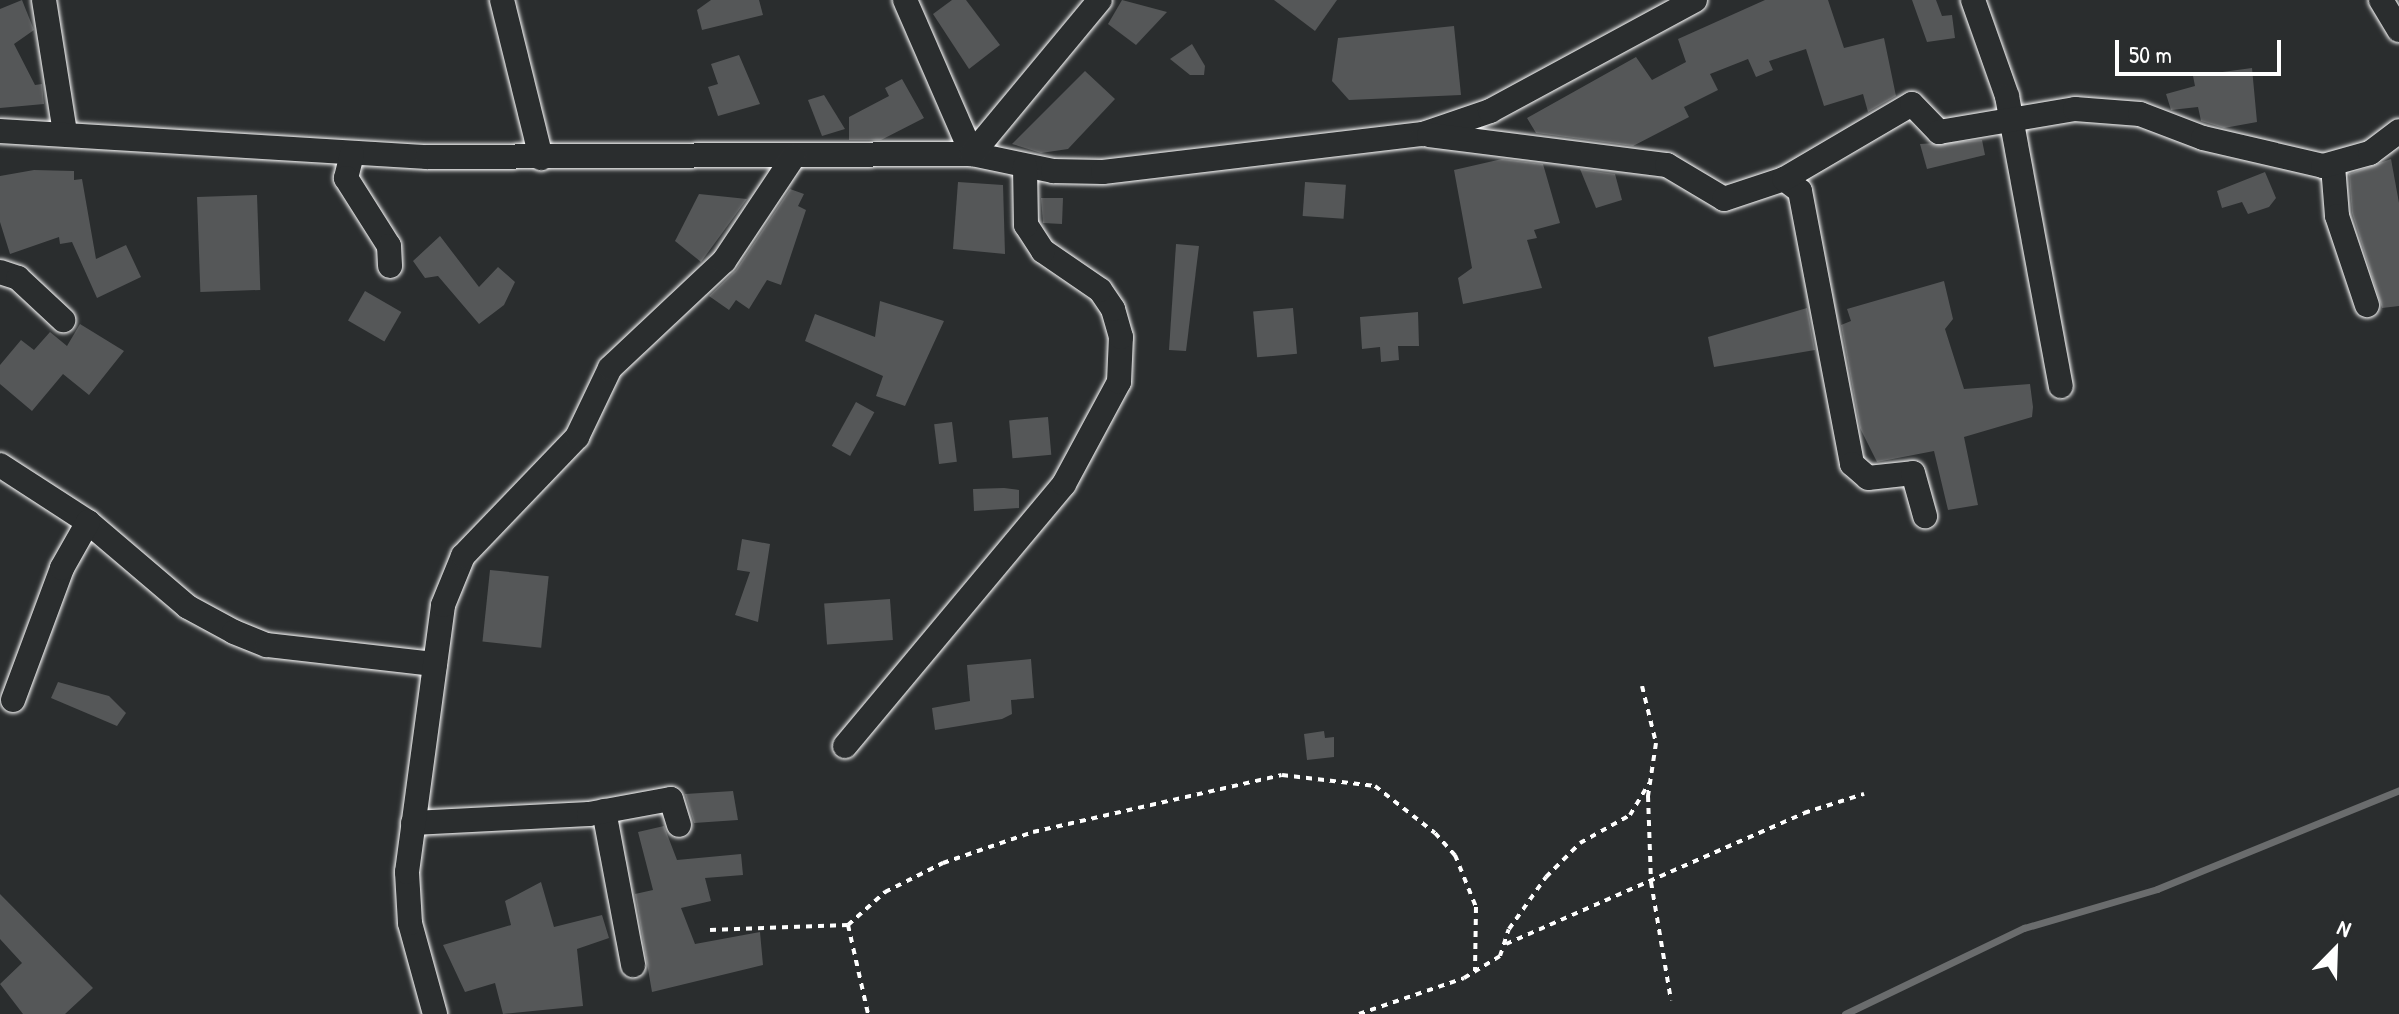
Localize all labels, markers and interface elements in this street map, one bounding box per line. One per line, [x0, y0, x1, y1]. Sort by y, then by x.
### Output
scale bar [2119, 24, 2285, 74]
text: 50 m [2129, 38, 2172, 70]
north arrow [2295, 910, 2375, 990]
text: N [2333, 912, 2356, 944]

